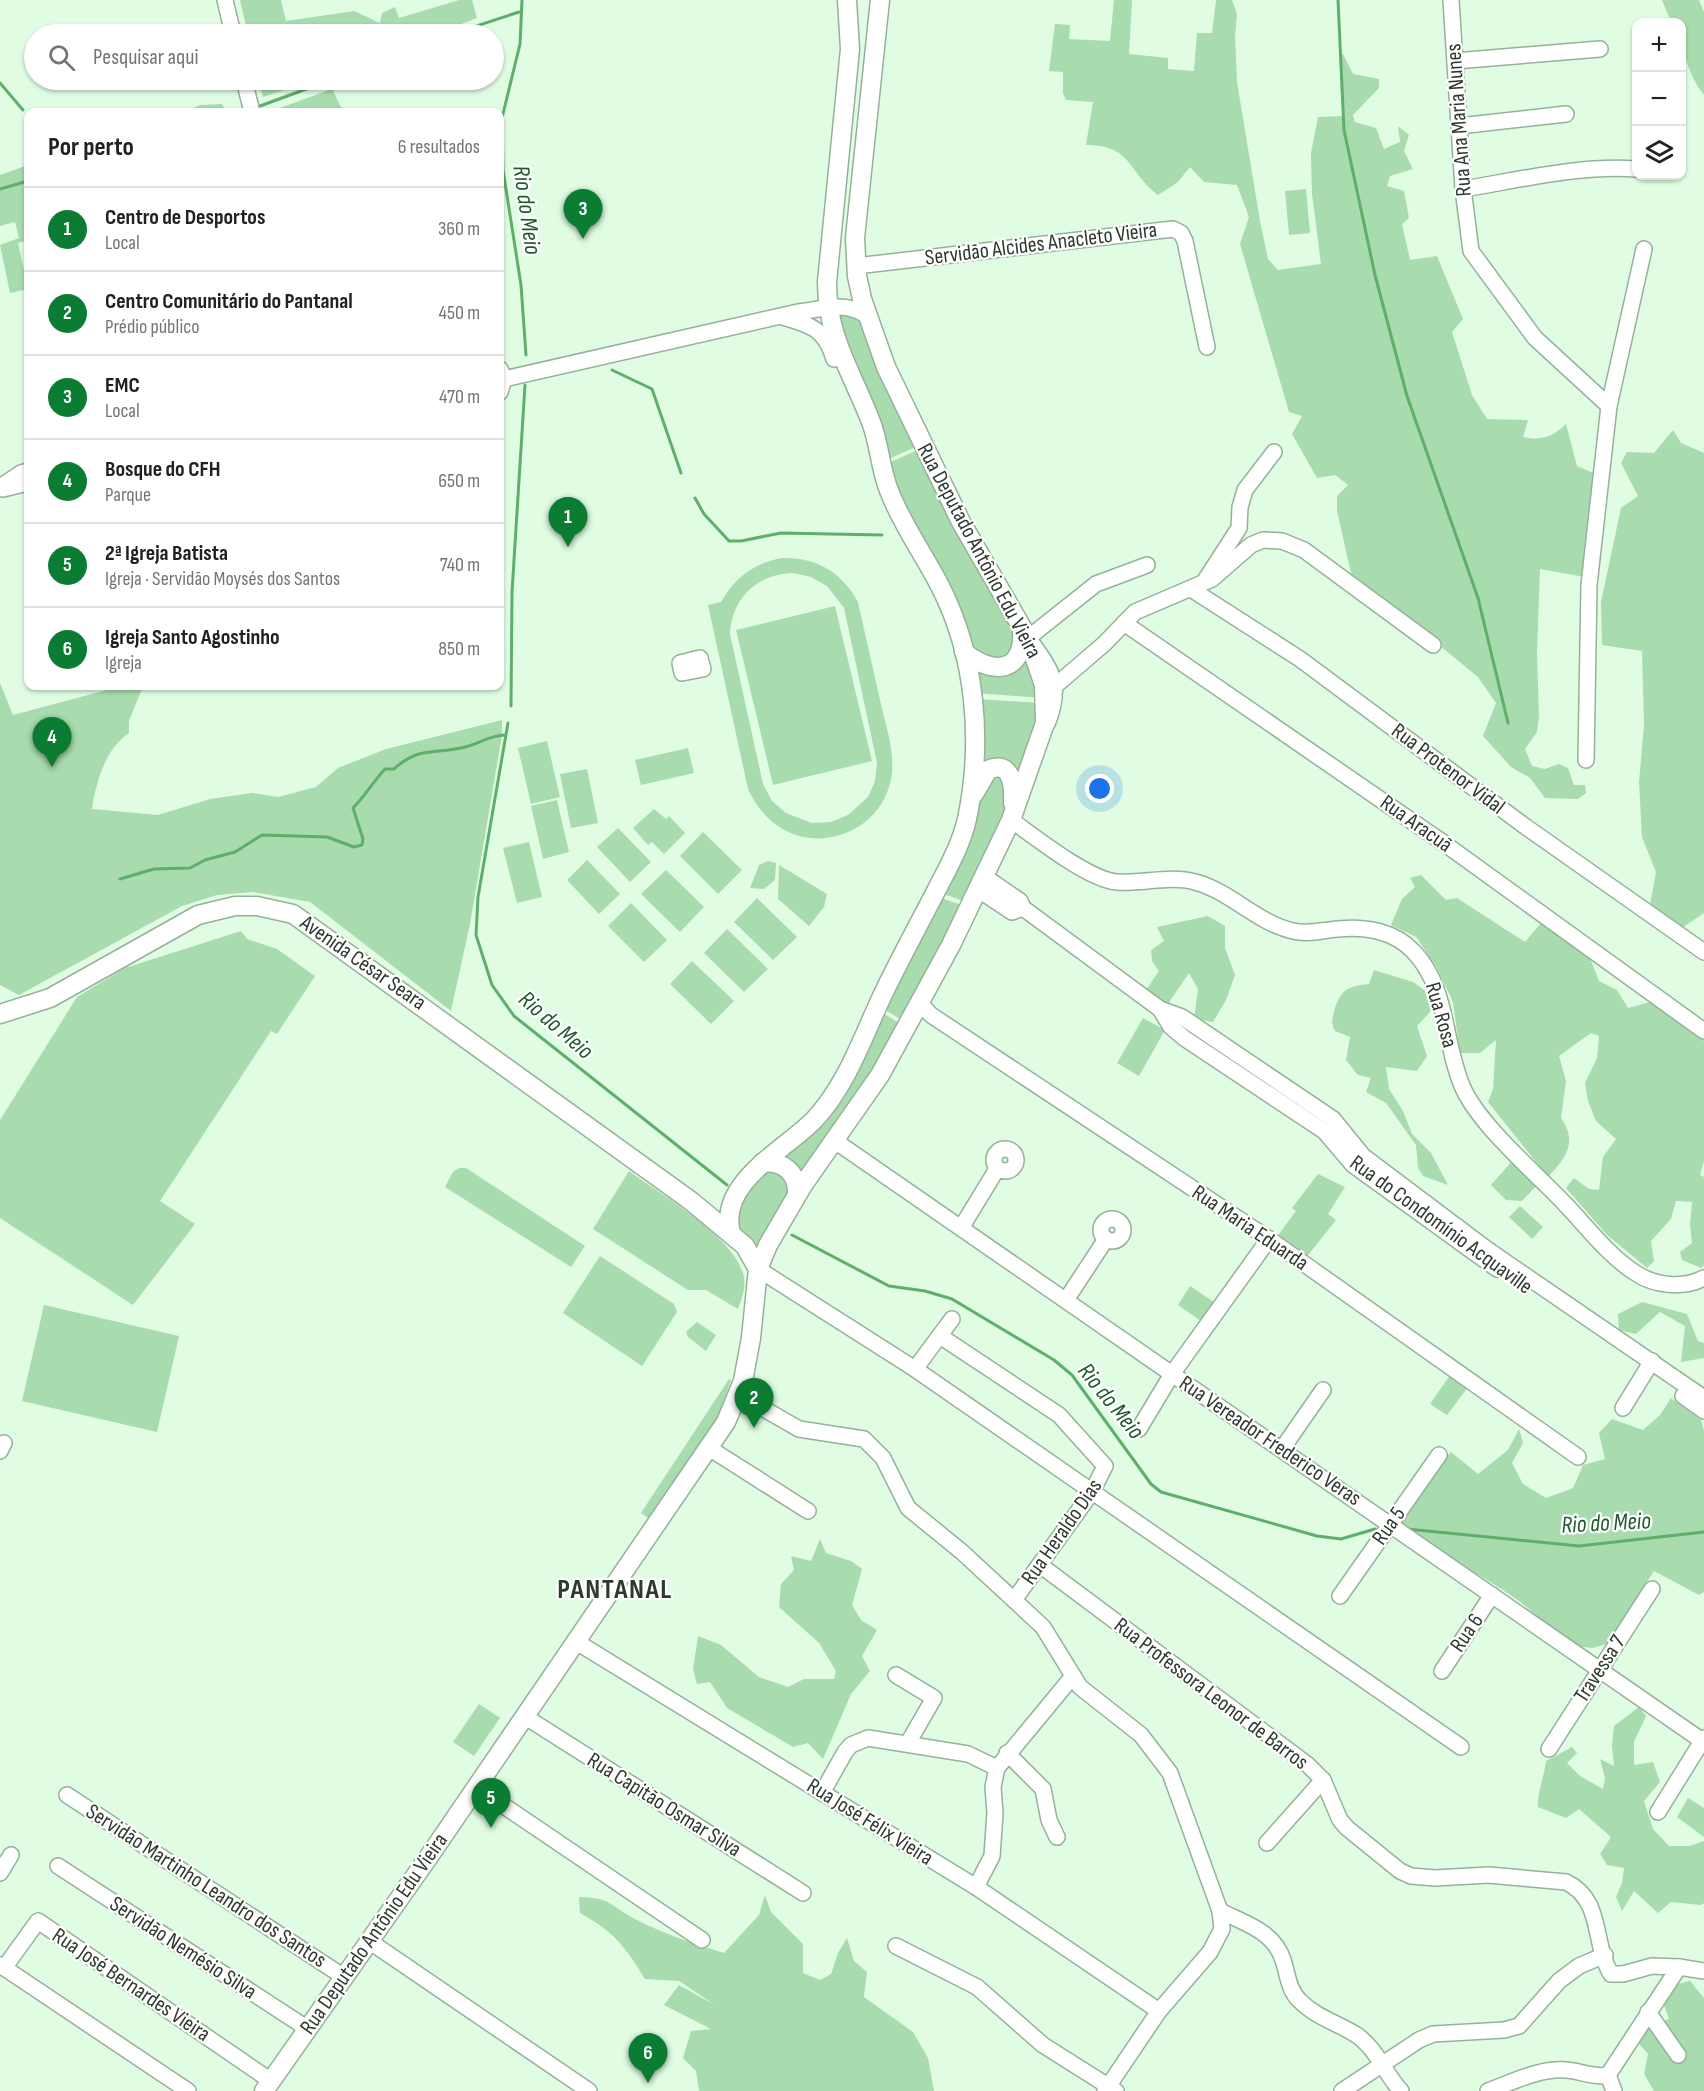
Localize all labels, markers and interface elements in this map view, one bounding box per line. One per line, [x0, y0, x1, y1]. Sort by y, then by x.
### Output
map controls [1632, 18, 1686, 180]
button: + [1632, 18, 1686, 72]
search box [24, 24, 504, 90]
icon: search [45, 41, 78, 74]
street label: Rua Ana Maria Nunes [1440, 43, 1478, 197]
text: Pesquisar aqui [93, 44, 198, 71]
button: − [1632, 72, 1686, 126]
button: layers [1632, 126, 1686, 180]
text: Por perto [48, 132, 134, 163]
text: 6 resultados [398, 135, 480, 159]
water label: Rio do Meio [506, 164, 548, 257]
pin: 3 [564, 190, 602, 239]
text: Centro de Desportos [105, 204, 265, 231]
street label: Servidão Alcides Anacleto Vieira [923, 216, 1159, 272]
text: 1 [64, 217, 71, 241]
text: 360 m [438, 217, 480, 241]
text: Local [105, 231, 140, 255]
text: Centro Comunitário do Pantanal [105, 288, 353, 315]
text: 2 [63, 301, 72, 325]
text: 450 m [439, 301, 480, 325]
text: Prédio público [105, 315, 199, 339]
text: EMC [105, 372, 140, 399]
text: 3 [63, 385, 72, 409]
text: 470 m [439, 385, 480, 409]
text: Local [105, 399, 140, 423]
street label: Rua Deputado Antônio Edu Vieira [911, 439, 1047, 663]
text: Bosque do CFH [105, 456, 220, 483]
text: 4 [63, 469, 72, 493]
text: 650 m [438, 469, 480, 493]
text: Parque [105, 483, 151, 507]
pin: 1 [548, 498, 588, 547]
text: 2ª Igreja Batista [105, 540, 228, 567]
text: 5 [63, 553, 72, 577]
text: 740 m [440, 553, 480, 577]
text: Igreja · Servidão Moysés dos Santos [105, 567, 340, 591]
text: Igreja Santo Agostinho [105, 624, 280, 651]
text: 6 [63, 637, 72, 661]
text: 850 m [438, 637, 480, 661]
text: Igreja [105, 651, 142, 675]
pin: 4 [32, 718, 72, 767]
street label: Rua Protenor Vidal [1386, 718, 1510, 820]
your location [1085, 774, 1114, 803]
street label: Rua Aracuã [1375, 789, 1457, 859]
street label: Avenida César Seara [294, 909, 431, 1016]
street label: Rua Rosa [1419, 979, 1463, 1051]
water label: Rio do Meio [513, 985, 599, 1065]
street label: Rua do Condomínio Acquaville [1344, 1150, 1538, 1300]
street label: Rua Maria Eduarda [1187, 1179, 1313, 1277]
water label: Rio do Meio [1072, 1357, 1151, 1445]
street label: Rua Vereador Frederico Veras [1174, 1370, 1366, 1512]
pin: 2 [734, 1378, 774, 1428]
street label: Rua Heraldo Dias [1016, 1474, 1108, 1590]
street label: Rua 5 [1366, 1502, 1412, 1550]
water label: Rio do Meio [1561, 1506, 1652, 1540]
district label: PANTANAL [557, 1573, 673, 1606]
street label: Rua 6 [1444, 1608, 1490, 1658]
street label: Rua Professora Leonor de Barros [1108, 1612, 1314, 1776]
street label: Travessa 7 [1568, 1630, 1632, 1708]
street label: Rua Capitão Osmar Silva [582, 1747, 746, 1863]
street label: Rua José Félix Vieira [802, 1772, 938, 1872]
pin: 5 [472, 1778, 510, 1828]
street label: Servidão Martinho Leandro dos Santos [81, 1798, 331, 1974]
street label: Rua Deputado Antônio Edu Vieira [294, 1828, 454, 2040]
street label: Servidão Nemésio Silva [105, 1891, 261, 2005]
street label: Rua José Bernardes Vieira [47, 1922, 215, 2048]
pin: 6 [628, 2034, 668, 2083]

